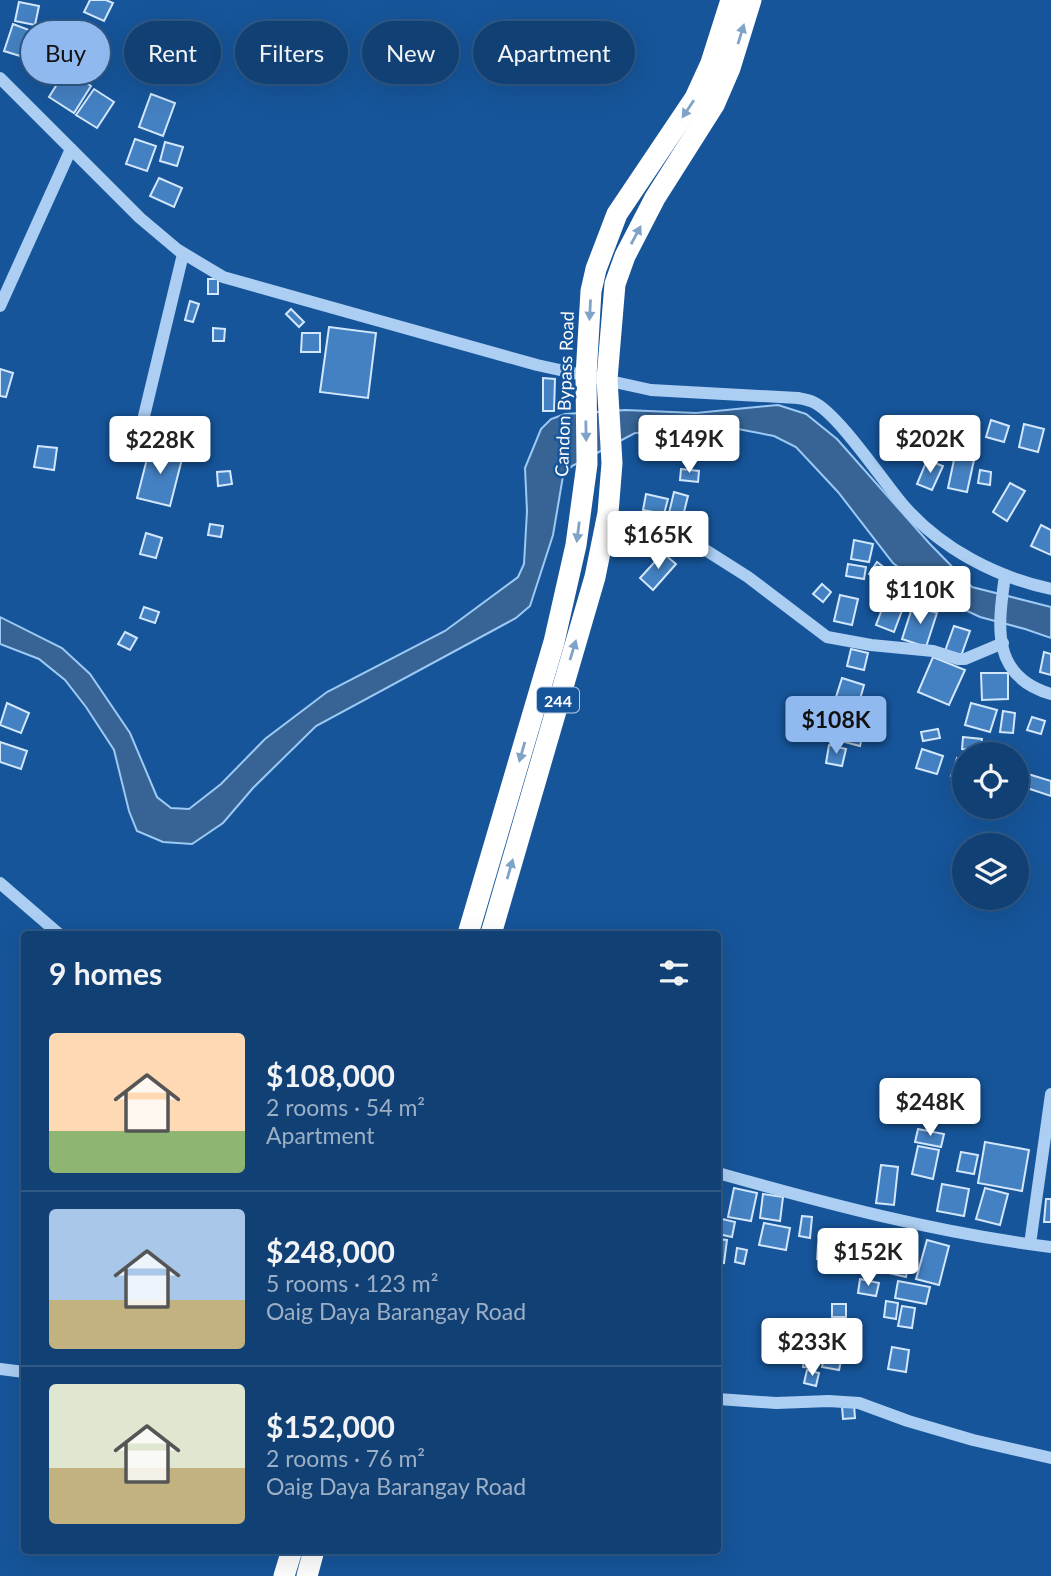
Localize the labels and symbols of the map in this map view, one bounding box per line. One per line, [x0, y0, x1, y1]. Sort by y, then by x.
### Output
one-way arrow [736, 23, 746, 44]
one-way arrow [682, 99, 695, 118]
one-way arrow [630, 225, 642, 245]
one-way arrow [584, 299, 595, 321]
street label: Candon Bypass Road [550, 311, 578, 477]
pin: $228K [111, 416, 209, 476]
pin: $149K [640, 416, 738, 475]
pin: $202K [881, 416, 979, 475]
one-way arrow [580, 420, 592, 442]
pin: $165K [609, 512, 707, 571]
one-way arrow [572, 521, 583, 543]
pin: $110K [871, 566, 969, 626]
one-way arrow [568, 639, 578, 660]
road number: 244 [537, 688, 579, 712]
pin: $108K [787, 696, 885, 756]
one-way arrow [516, 742, 526, 763]
one-way arrow [505, 858, 515, 879]
pin: $248K [881, 1078, 979, 1138]
pin: $152K [819, 1228, 917, 1288]
pin: $233K [763, 1318, 861, 1378]

